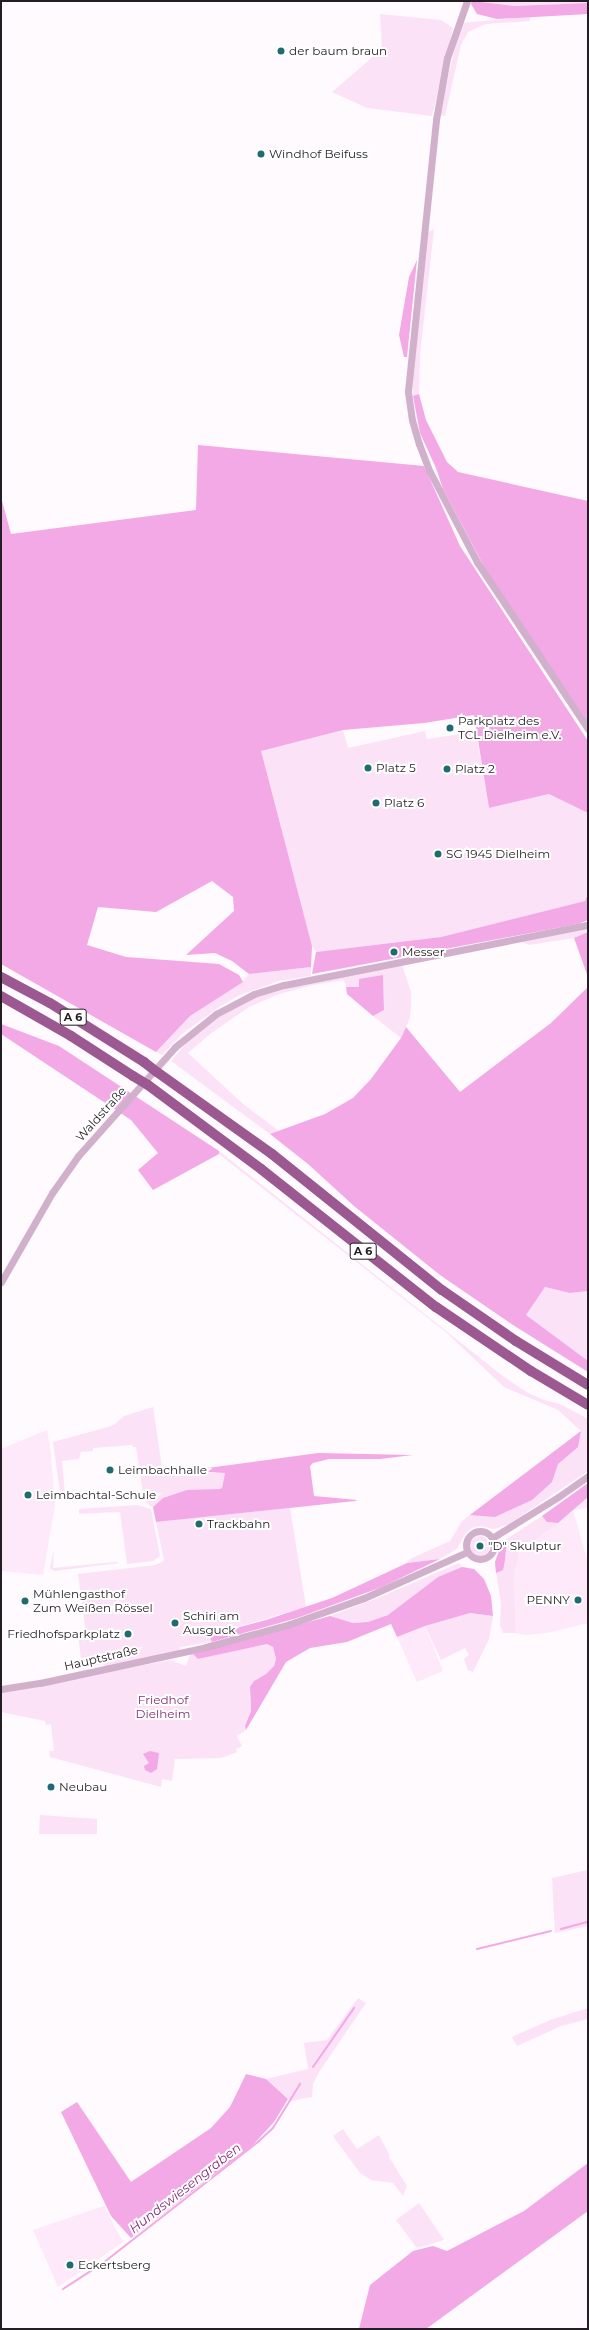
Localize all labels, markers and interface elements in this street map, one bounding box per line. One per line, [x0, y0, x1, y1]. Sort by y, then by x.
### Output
place label: der baum braun [289, 44, 387, 58]
marker: der baum braun [276, 46, 286, 56]
place label: Windhof Beifuss [269, 147, 368, 161]
marker: Windhof Beifuss [256, 149, 266, 159]
place label: Parkplatz des TCL Dielheim e.V. [458, 714, 561, 742]
marker: Parkplatz des TCL Dielheim e.V. [445, 723, 455, 733]
place label: Platz 5 [376, 761, 416, 775]
place label: Platz 2 [455, 762, 495, 776]
marker: Platz 5 [363, 763, 373, 773]
marker: Platz 2 [442, 764, 452, 774]
place label: Platz 6 [384, 796, 424, 810]
marker: Platz 6 [371, 798, 381, 808]
place label: SG 1945 Dielheim [446, 847, 550, 861]
marker: SG 1945 Dielheim [433, 849, 443, 859]
place label: Messer [402, 945, 444, 959]
marker: Messer [389, 947, 399, 957]
road number: A 6 [59, 1008, 87, 1026]
street label: Waldstraße [73, 1084, 129, 1144]
road number: A 6 [349, 1242, 377, 1260]
place label: Leimbachhalle [118, 1463, 207, 1477]
marker: Leimbachhalle [105, 1465, 115, 1475]
place label: Leimbachtal-Schule [36, 1488, 156, 1502]
marker: Leimbachtal-Schule [23, 1490, 33, 1500]
place label: Trackbahn [207, 1517, 270, 1531]
marker: Trackbahn [194, 1519, 204, 1529]
place label: "D" Skulptur [488, 1539, 561, 1553]
marker: "D" Skulptur [475, 1541, 485, 1551]
place label: Mühlengasthof Zum Weißen Rössel [33, 1587, 153, 1615]
place label: PENNY [527, 1593, 570, 1607]
marker: PENNY [573, 1595, 583, 1605]
marker: Mühlengasthof Zum Weißen Rössel [20, 1596, 30, 1606]
place label: Schiri am Ausguck [183, 1609, 239, 1637]
marker: Schiri am Ausguck [170, 1618, 180, 1628]
place label: Friedhofsparkplatz [7, 1627, 120, 1641]
marker: Friedhofsparkplatz [123, 1629, 133, 1639]
street label: Hauptstraße [63, 1643, 139, 1673]
park label: Friedhof Dielheim [136, 1693, 190, 1721]
place label: Neubau [59, 1780, 107, 1794]
marker: Neubau [46, 1782, 56, 1792]
water label: Hundswiesengraben [126, 2140, 244, 2236]
place label: Eckertsberg [78, 2258, 151, 2272]
marker: Eckertsberg [65, 2260, 75, 2270]

